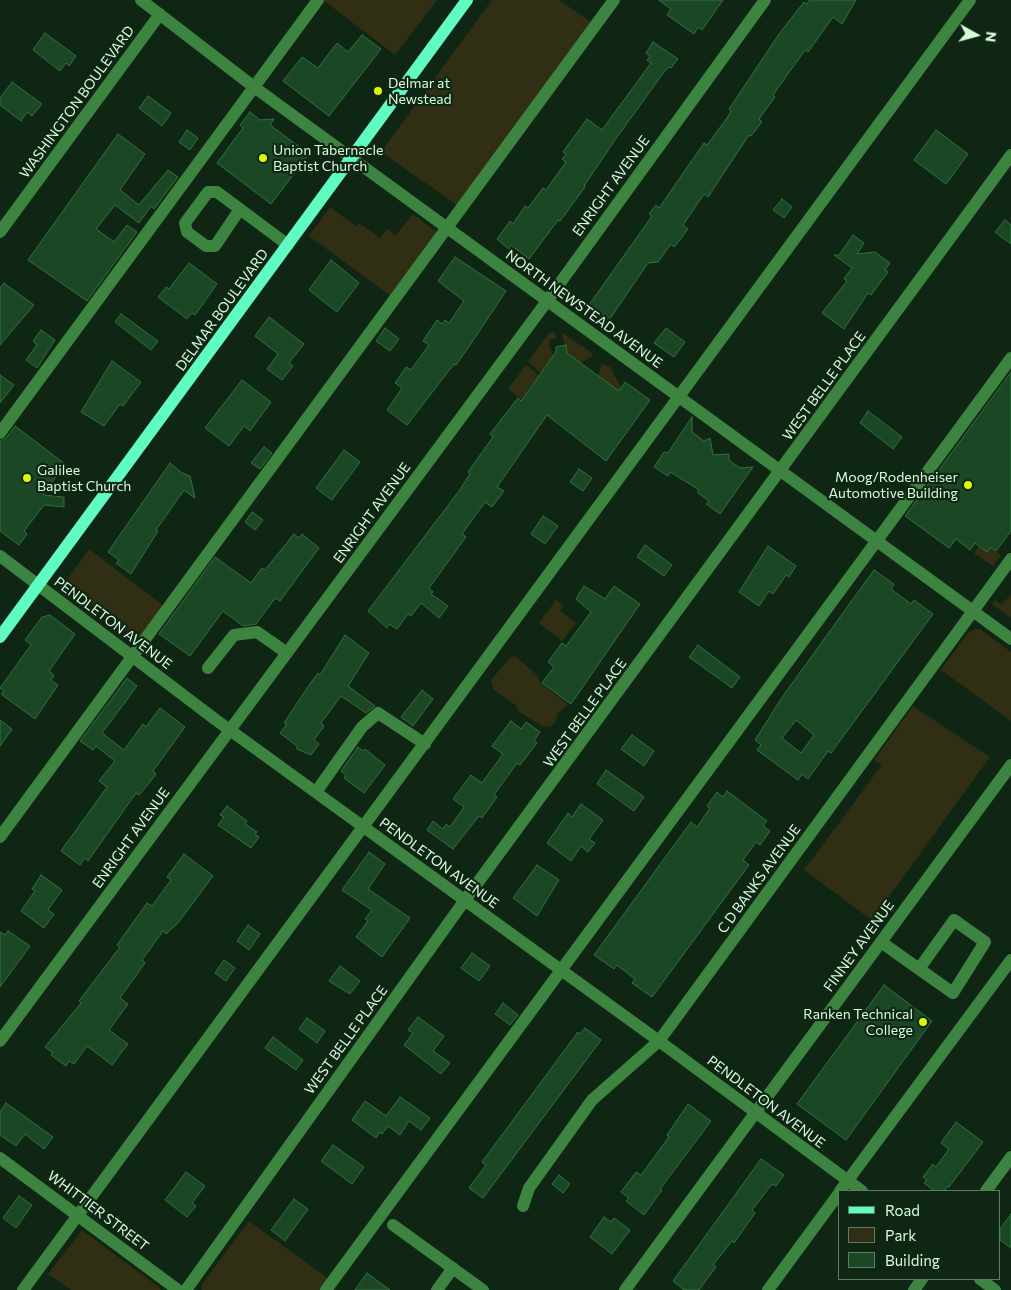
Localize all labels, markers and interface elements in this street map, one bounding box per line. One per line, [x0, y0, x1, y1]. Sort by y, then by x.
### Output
north arrow [951, 10, 1001, 60]
street label: WASHINGTON BOULEVARD [16, 22, 138, 182]
text: N [982, 31, 1000, 43]
place label: Delmar at Newstead [388, 75, 452, 108]
marker: Delmar at Newstead [372, 85, 384, 97]
street label: ENRIGHT AVENUE [569, 132, 653, 240]
place label: Union Tabernacle Baptist Church [273, 142, 383, 174]
marker: Union Tabernacle Baptist Church [257, 152, 269, 164]
street label: DELMAR BOULEVARD [172, 246, 272, 374]
street label: NORTH NEWSTEAD AVENUE [502, 246, 666, 372]
street label: WEST BELLE PLACE [779, 328, 869, 444]
street label: ENRIGHT AVENUE [330, 459, 414, 567]
place label: Galilee Baptist Church [37, 462, 131, 494]
place label: Moog/Rodenheiser Automotive Building [829, 469, 958, 502]
marker: Galilee Baptist Church [21, 472, 33, 484]
marker: Moog/Rodenheiser Automotive Building [962, 479, 974, 491]
street label: PENDLETON AVENUE [51, 573, 175, 673]
street label: WEST BELLE PLACE [540, 655, 630, 771]
street label: ENRIGHT AVENUE [89, 784, 173, 892]
street label: PENDLETON AVENUE [376, 814, 502, 912]
street label: C D BANKS AVENUE [714, 821, 804, 937]
street label: FINNEY AVENUE [820, 897, 898, 995]
street label: WEST BELLE PLACE [301, 982, 391, 1098]
place label: Ranken Technical College [803, 1006, 913, 1038]
marker: Ranken Technical College [917, 1016, 929, 1028]
street label: PENDLETON AVENUE [704, 1052, 828, 1152]
street label: WHITTIER STREET [44, 1167, 152, 1255]
legend [838, 1190, 1001, 1280]
text: Road [885, 1201, 920, 1219]
text: Park [885, 1226, 916, 1244]
text: Building [885, 1251, 940, 1269]

